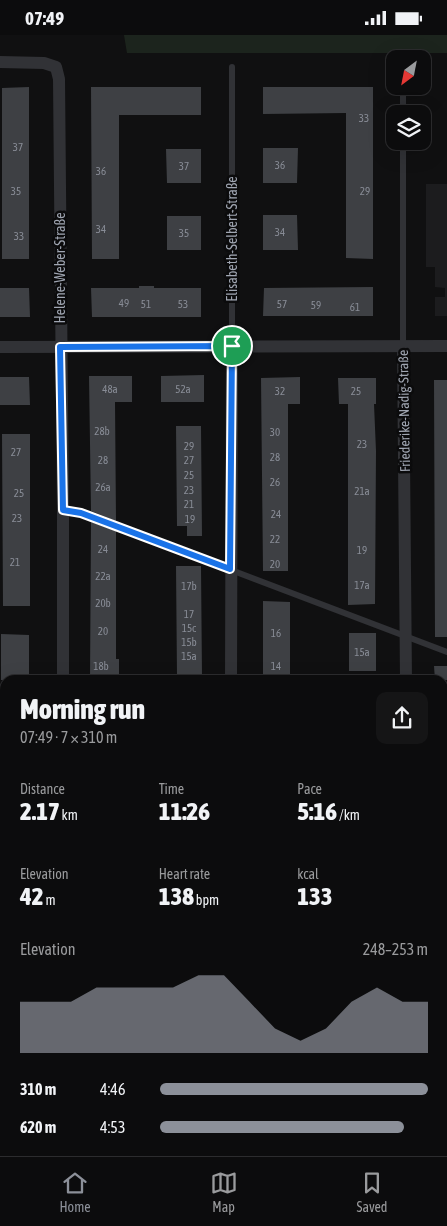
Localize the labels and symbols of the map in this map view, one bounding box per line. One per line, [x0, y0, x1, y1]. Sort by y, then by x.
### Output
north arrow [386, 50, 431, 95]
house number: 33 [359, 112, 369, 124]
house number: 37 [13, 141, 23, 153]
house number: 36 [275, 159, 285, 171]
house number: 37 [179, 160, 189, 172]
house number: 36 [96, 165, 106, 177]
street label: Elisabeth-Selbert-Straße [224, 176, 240, 302]
house number: 35 [11, 185, 21, 197]
house number: 29 [360, 185, 370, 197]
street label: Helene-Weber-Straße [52, 213, 68, 323]
house number: 34 [96, 223, 106, 235]
house number: 34 [275, 226, 285, 238]
house number: 35 [179, 227, 189, 239]
house number: 33 [14, 230, 24, 242]
house number: 49 [119, 297, 129, 309]
house number: 51 [141, 298, 151, 310]
house number: 53 [178, 298, 188, 310]
house number: 57 [277, 298, 287, 310]
house number: 59 [311, 299, 321, 311]
house number: 61 [350, 301, 360, 313]
pin [211, 325, 253, 367]
street label: Friederike-Nadig-Straße [395, 350, 413, 472]
house number: 48a [102, 383, 118, 395]
house number: 52a [175, 383, 191, 395]
house number: 32 [275, 385, 285, 397]
house number: 25 [351, 385, 361, 397]
house number: 28b [94, 425, 110, 437]
house number: 30 [270, 426, 280, 438]
house number: 23 [357, 438, 367, 450]
house number: 29 [184, 440, 194, 452]
house number: 27 [11, 446, 21, 458]
house number: 28 [270, 451, 280, 463]
house number: 28 [98, 454, 108, 466]
house number: 27 [184, 454, 194, 466]
house number: 25 [184, 469, 194, 481]
house number: 26 [270, 476, 280, 488]
house number: 26a [95, 481, 111, 493]
house number: 23 [184, 484, 194, 496]
house number: 21a [354, 485, 370, 497]
house number: 25 [14, 487, 24, 499]
house number: 21 [184, 498, 194, 510]
house number: 24 [271, 508, 281, 520]
house number: 23 [12, 512, 22, 524]
house number: 19 [185, 513, 195, 525]
house number: 22 [270, 533, 280, 545]
house number: 24 [98, 543, 108, 555]
house number: 19 [357, 544, 367, 556]
house number: 21 [10, 556, 20, 568]
house number: 20 [270, 558, 280, 570]
house number: 22a [95, 570, 111, 582]
house number: 17a [354, 579, 370, 591]
house number: 17b [181, 580, 197, 592]
house number: 20b [95, 597, 111, 609]
house number: 17 [184, 608, 194, 620]
house number: 15c [182, 622, 197, 634]
house number: 20 [98, 625, 108, 637]
house number: 16 [271, 627, 281, 639]
house number: 15b [181, 636, 197, 648]
house number: 15a [354, 646, 370, 658]
house number: 15a [181, 650, 197, 662]
house number: 18b [93, 660, 109, 672]
house number: 14 [271, 660, 281, 672]

